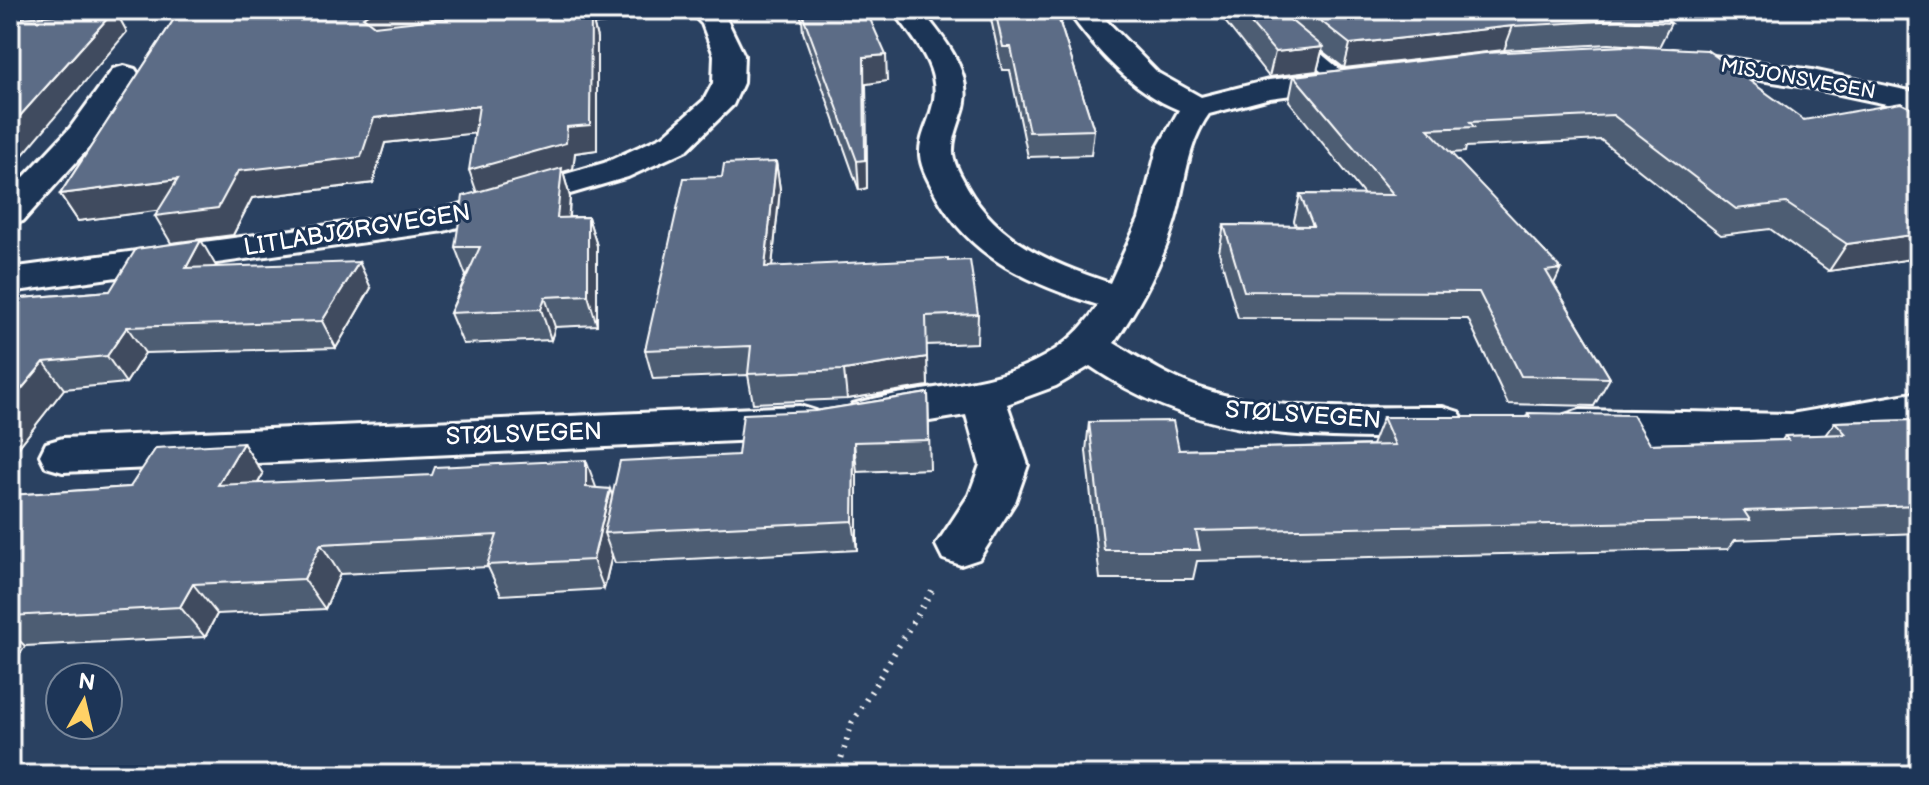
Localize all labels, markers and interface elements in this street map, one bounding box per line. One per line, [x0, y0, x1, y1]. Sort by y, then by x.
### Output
street label: MISJONSVEGEN [1719, 54, 1877, 104]
street label: LITLABJØRGVEGEN [241, 198, 473, 262]
street label: STØLSVEGEN [1224, 395, 1382, 435]
street label: STØLSVEGEN [445, 417, 603, 451]
north arrow [44, 661, 124, 741]
text: N [77, 668, 97, 697]

